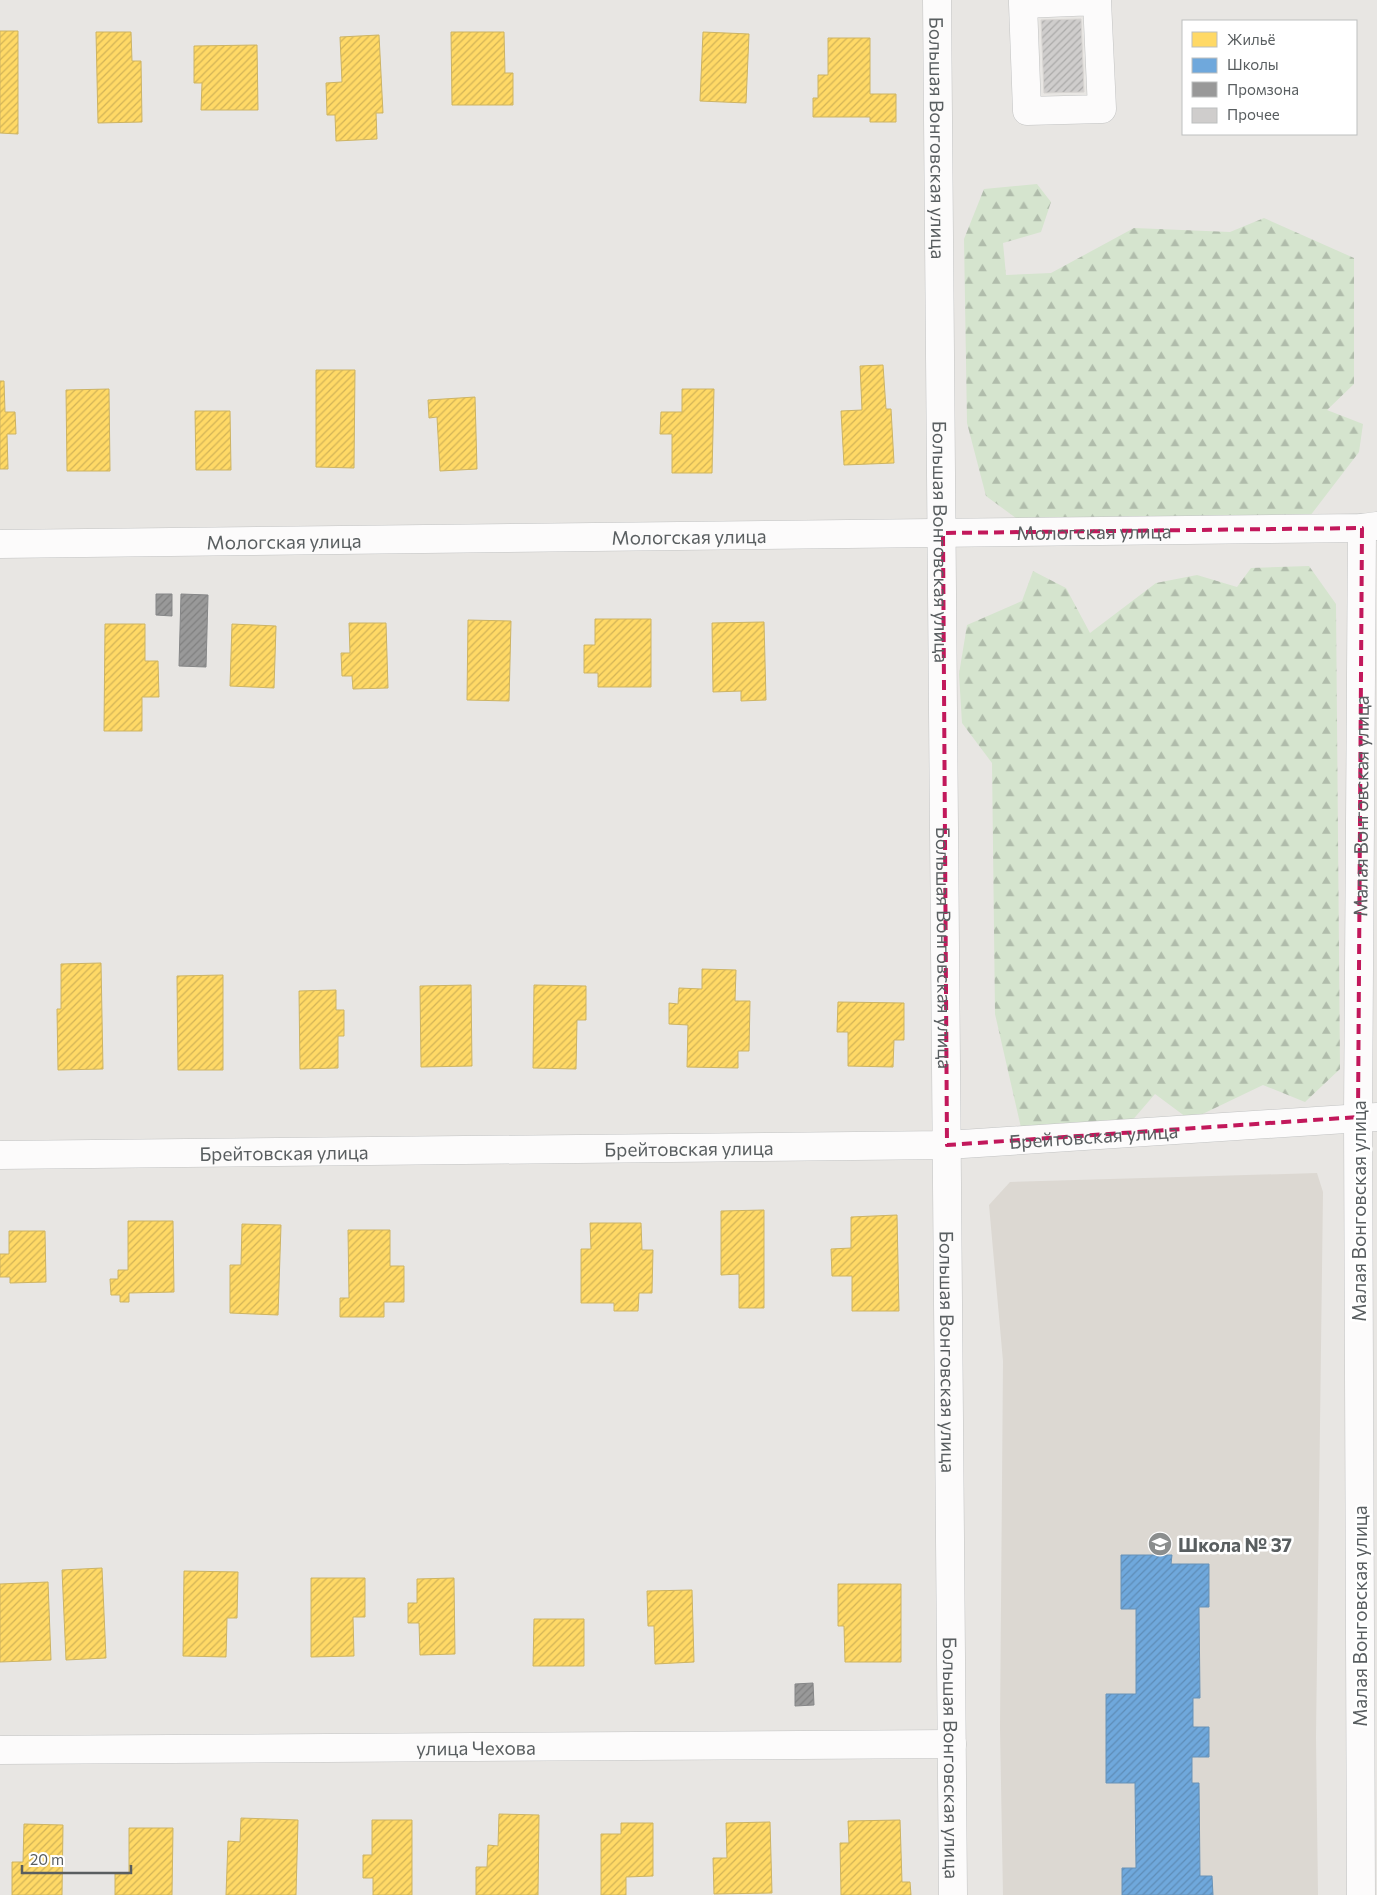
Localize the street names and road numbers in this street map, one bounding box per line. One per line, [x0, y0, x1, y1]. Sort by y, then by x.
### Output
street label: Большая Вонговская улица [926, 17, 951, 259]
street label: Большая Вонговская улица [929, 421, 954, 663]
street label: Мологская улица [1016, 519, 1172, 544]
street label: Мологская улица [611, 523, 767, 548]
street label: Мологская улица [206, 528, 362, 553]
street label: Малая Вонговская улица [1348, 695, 1372, 917]
street label: Большая Вонговская улица [932, 827, 958, 1069]
street label: Малая Вонговская улица [1347, 1100, 1370, 1322]
street label: Брейтовская улица [1008, 1118, 1179, 1152]
street label: Брейтовская улица [604, 1135, 774, 1160]
street label: Брейтовская улица [199, 1140, 369, 1164]
street label: Большая Вонговская улица [936, 1231, 961, 1473]
street label: Малая Вонговская улица [1348, 1505, 1371, 1727]
street label: Большая Вонговская улица [939, 1637, 964, 1879]
street label: улица Чехова [416, 1735, 536, 1759]

